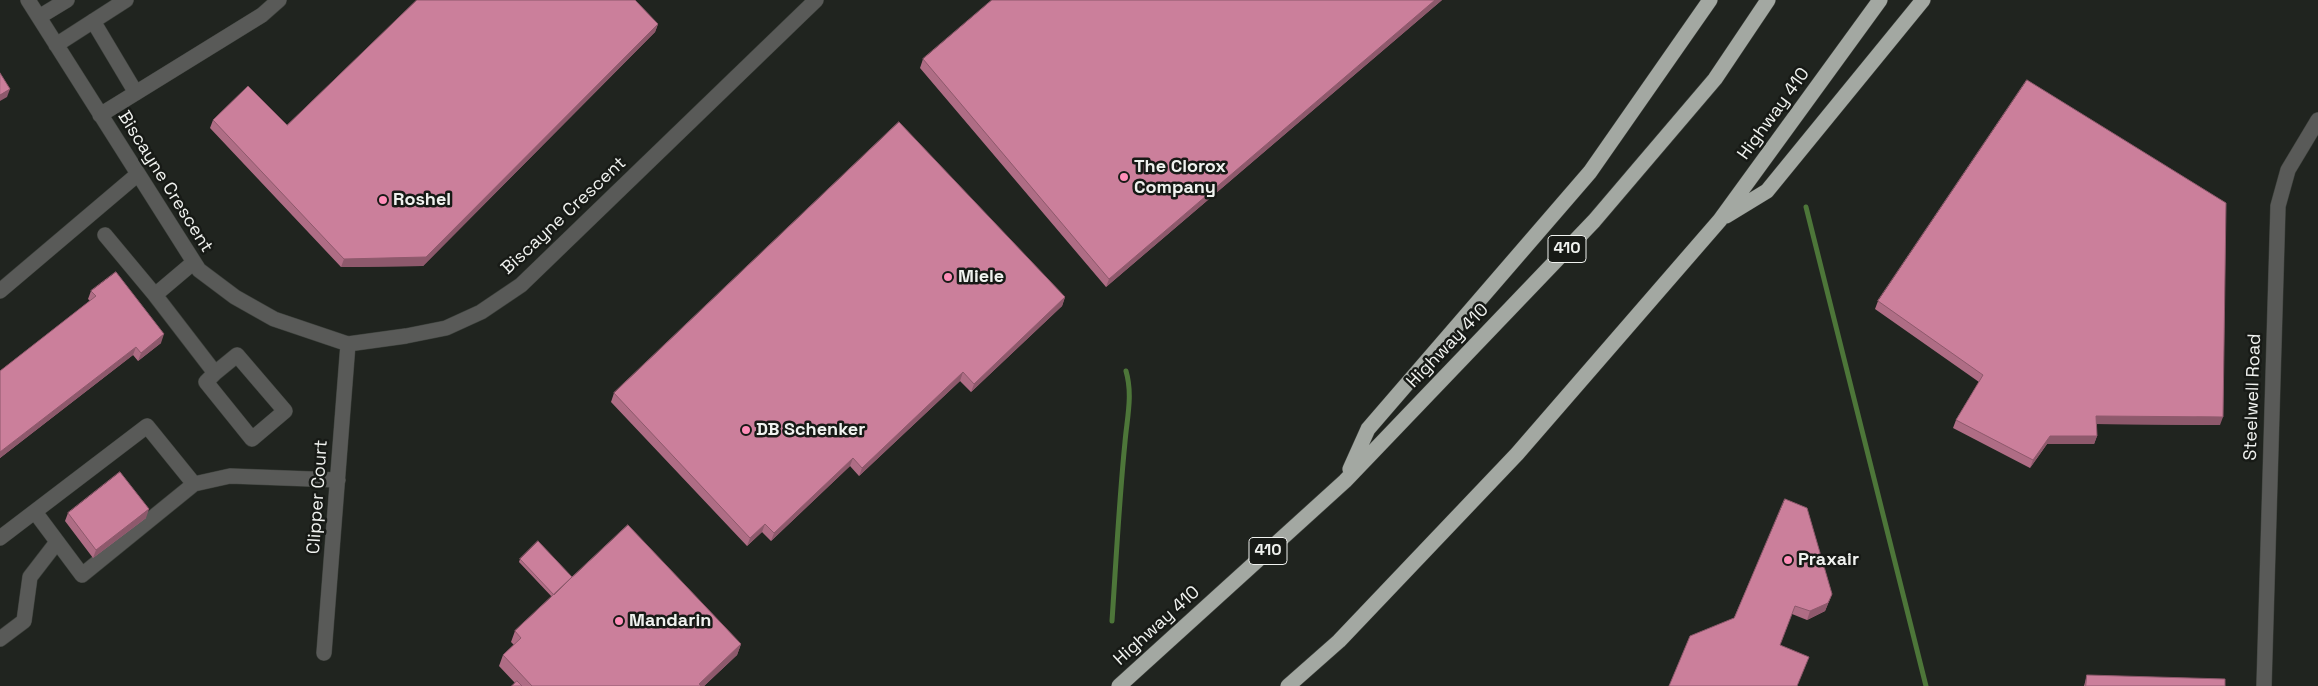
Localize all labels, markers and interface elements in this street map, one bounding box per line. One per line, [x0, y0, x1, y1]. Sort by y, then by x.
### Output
street label: Highway 410 [1733, 64, 1815, 164]
street label: Biscayne Crescent [113, 107, 217, 257]
street label: Biscayne Crescent [497, 153, 631, 279]
place label: The Clorox Company [1134, 156, 1226, 198]
marker: The Clorox Company [1118, 171, 1130, 183]
place label: Roshel [393, 189, 451, 211]
marker: Roshel [377, 194, 389, 206]
road number: 410 [1548, 235, 1586, 262]
place label: Miele [958, 266, 1004, 288]
marker: Miele [942, 271, 954, 283]
street label: Highway 410 [1403, 299, 1493, 393]
street label: Steelwell Road [2240, 333, 2266, 461]
place label: DB Schenker [756, 419, 865, 441]
marker: DB Schenker [740, 424, 752, 436]
street label: Clipper Court [303, 439, 333, 555]
road number: 410 [1249, 538, 1287, 564]
place label: Praxair [1798, 549, 1859, 571]
marker: Praxair [1782, 554, 1794, 566]
street label: Highway 410 [1109, 582, 1205, 670]
place label: Mandarin [629, 610, 711, 632]
marker: Mandarin [613, 615, 625, 627]

